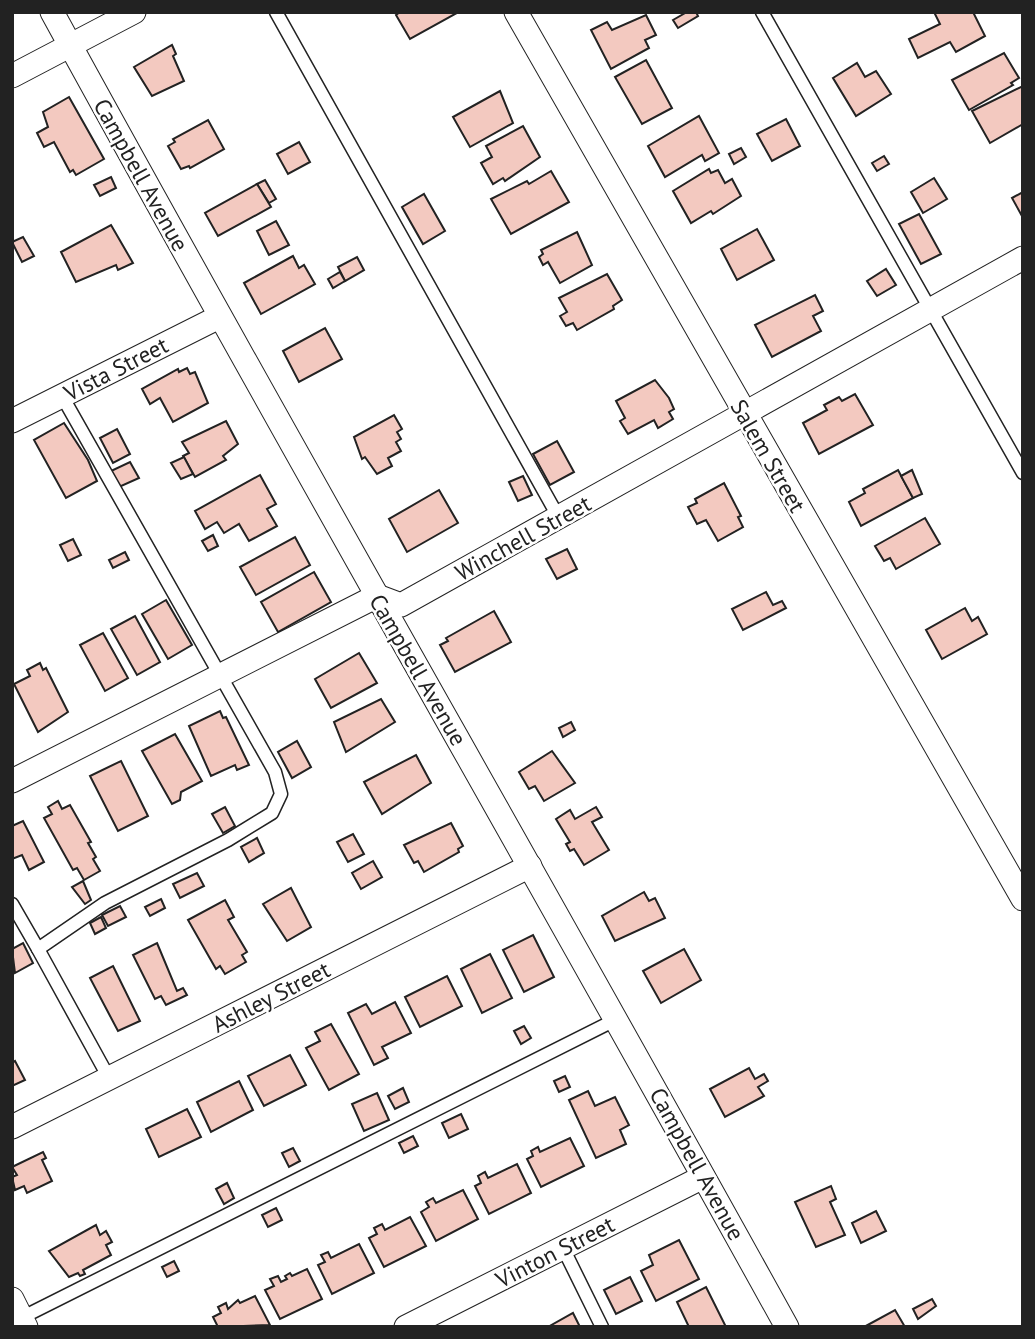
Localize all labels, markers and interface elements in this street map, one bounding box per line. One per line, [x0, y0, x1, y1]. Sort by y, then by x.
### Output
street label: Campbell Avenue [88, 93, 195, 256]
street label: Vista Street [58, 330, 173, 408]
street label: Salem Street [724, 394, 812, 518]
street label: Winchell Street [450, 488, 596, 587]
street label: Campbell Avenue [363, 589, 474, 751]
street label: Ashley Street [207, 954, 335, 1039]
street label: Campbell Avenue [644, 1082, 751, 1245]
street label: Vinton Street [490, 1209, 619, 1294]

